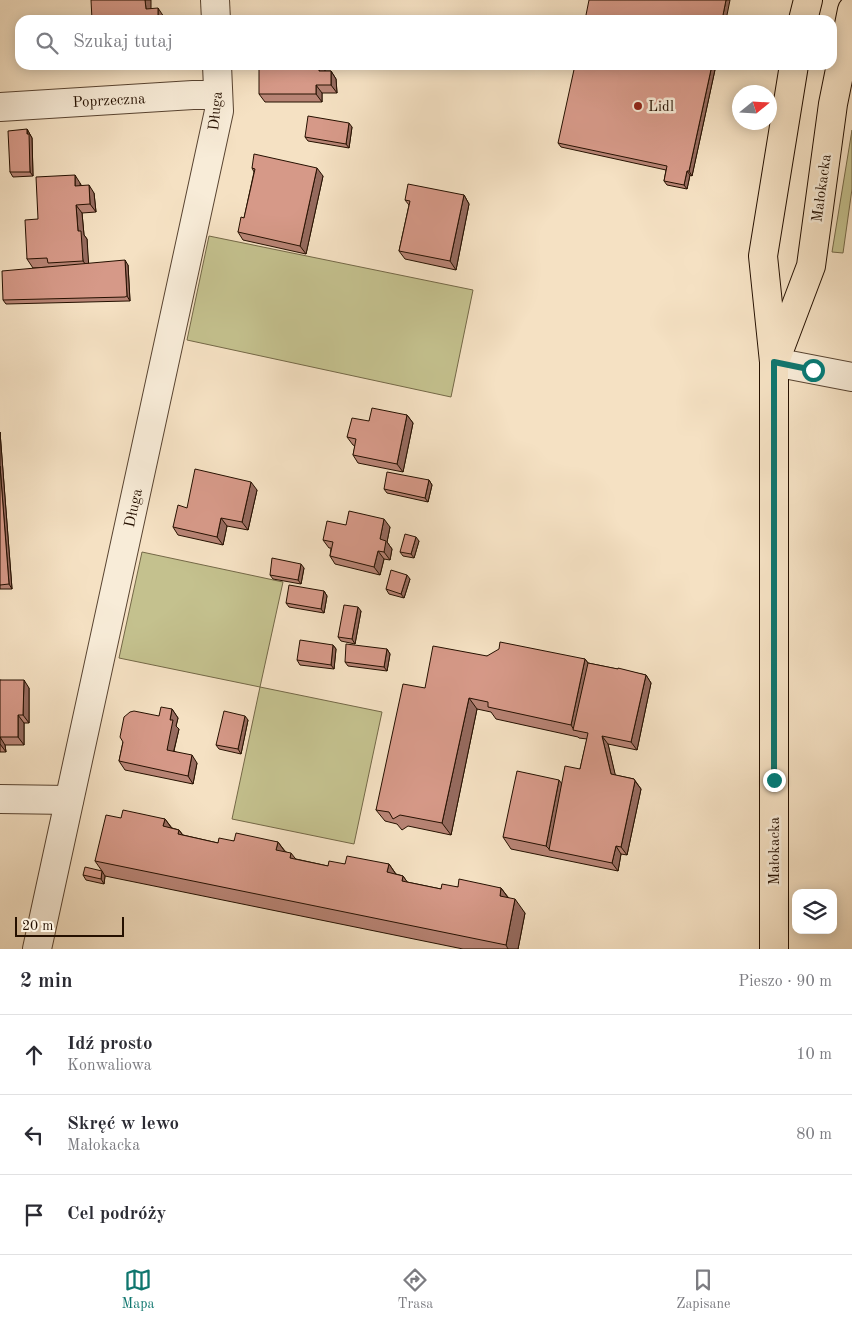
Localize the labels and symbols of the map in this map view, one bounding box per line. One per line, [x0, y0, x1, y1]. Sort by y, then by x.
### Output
north arrow [732, 85, 777, 130]
street label: Długa [207, 90, 226, 132]
street label: Poprzeczna [72, 92, 146, 111]
marker: Lidl [632, 100, 644, 112]
place label: Lidl [648, 100, 674, 115]
street label: Małokacka [810, 153, 835, 223]
route start [802, 359, 825, 382]
street label: Długa [123, 487, 146, 529]
route end [763, 769, 786, 792]
street label: Małokacka [768, 816, 783, 885]
scale bar [15, 914, 124, 937]

